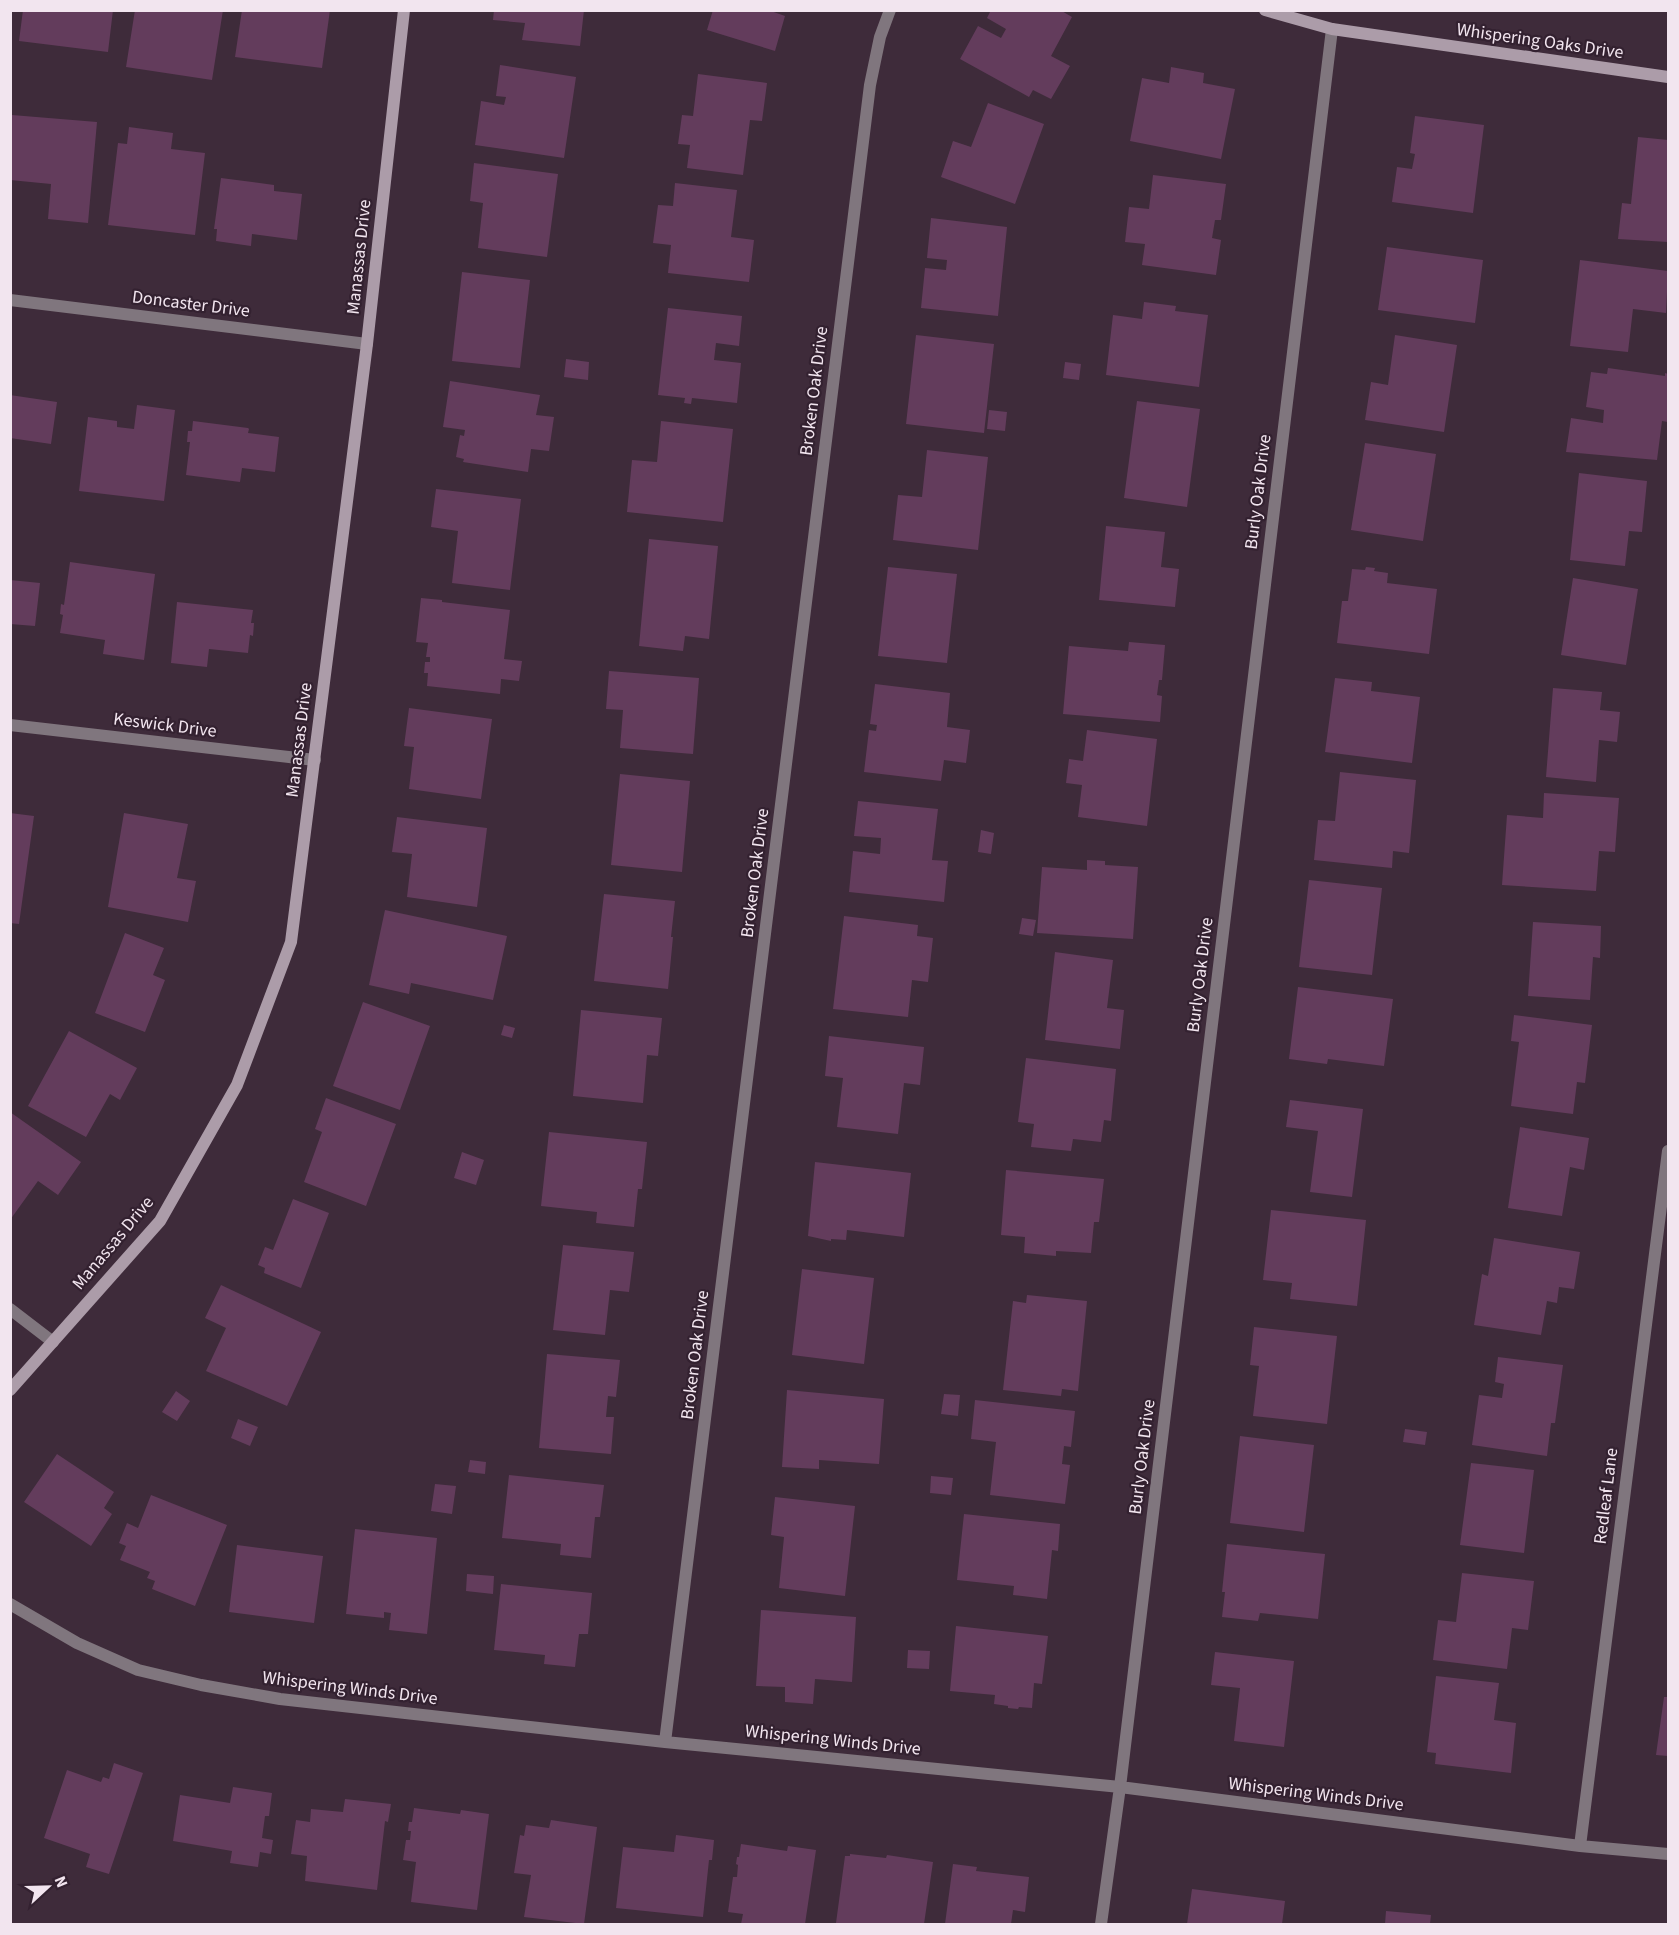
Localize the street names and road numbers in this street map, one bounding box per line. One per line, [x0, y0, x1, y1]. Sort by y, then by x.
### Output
street label: Whispering Oaks Drive [1455, 17, 1625, 65]
street label: Manassas Drive [341, 198, 377, 316]
street label: Doncaster Drive [131, 284, 251, 324]
street label: Broken Oak Drive [794, 325, 834, 457]
street label: Burly Oak Drive [1239, 433, 1277, 551]
street label: Manassas Drive [280, 681, 318, 799]
street label: Keswick Drive [112, 706, 218, 744]
street label: Broken Oak Drive [735, 807, 775, 939]
street label: Burly Oak Drive [1181, 916, 1219, 1034]
street label: Manassas Drive [66, 1191, 160, 1295]
street label: Broken Oak Drive [675, 1289, 715, 1421]
street label: Burly Oak Drive [1123, 1398, 1161, 1516]
street label: Redleaf Lane [1588, 1446, 1624, 1546]
street label: Whispering Winds Drive [261, 1665, 439, 1711]
street label: Whispering Winds Drive [744, 1718, 922, 1762]
street label: Whispering Winds Drive [1227, 1771, 1405, 1817]

